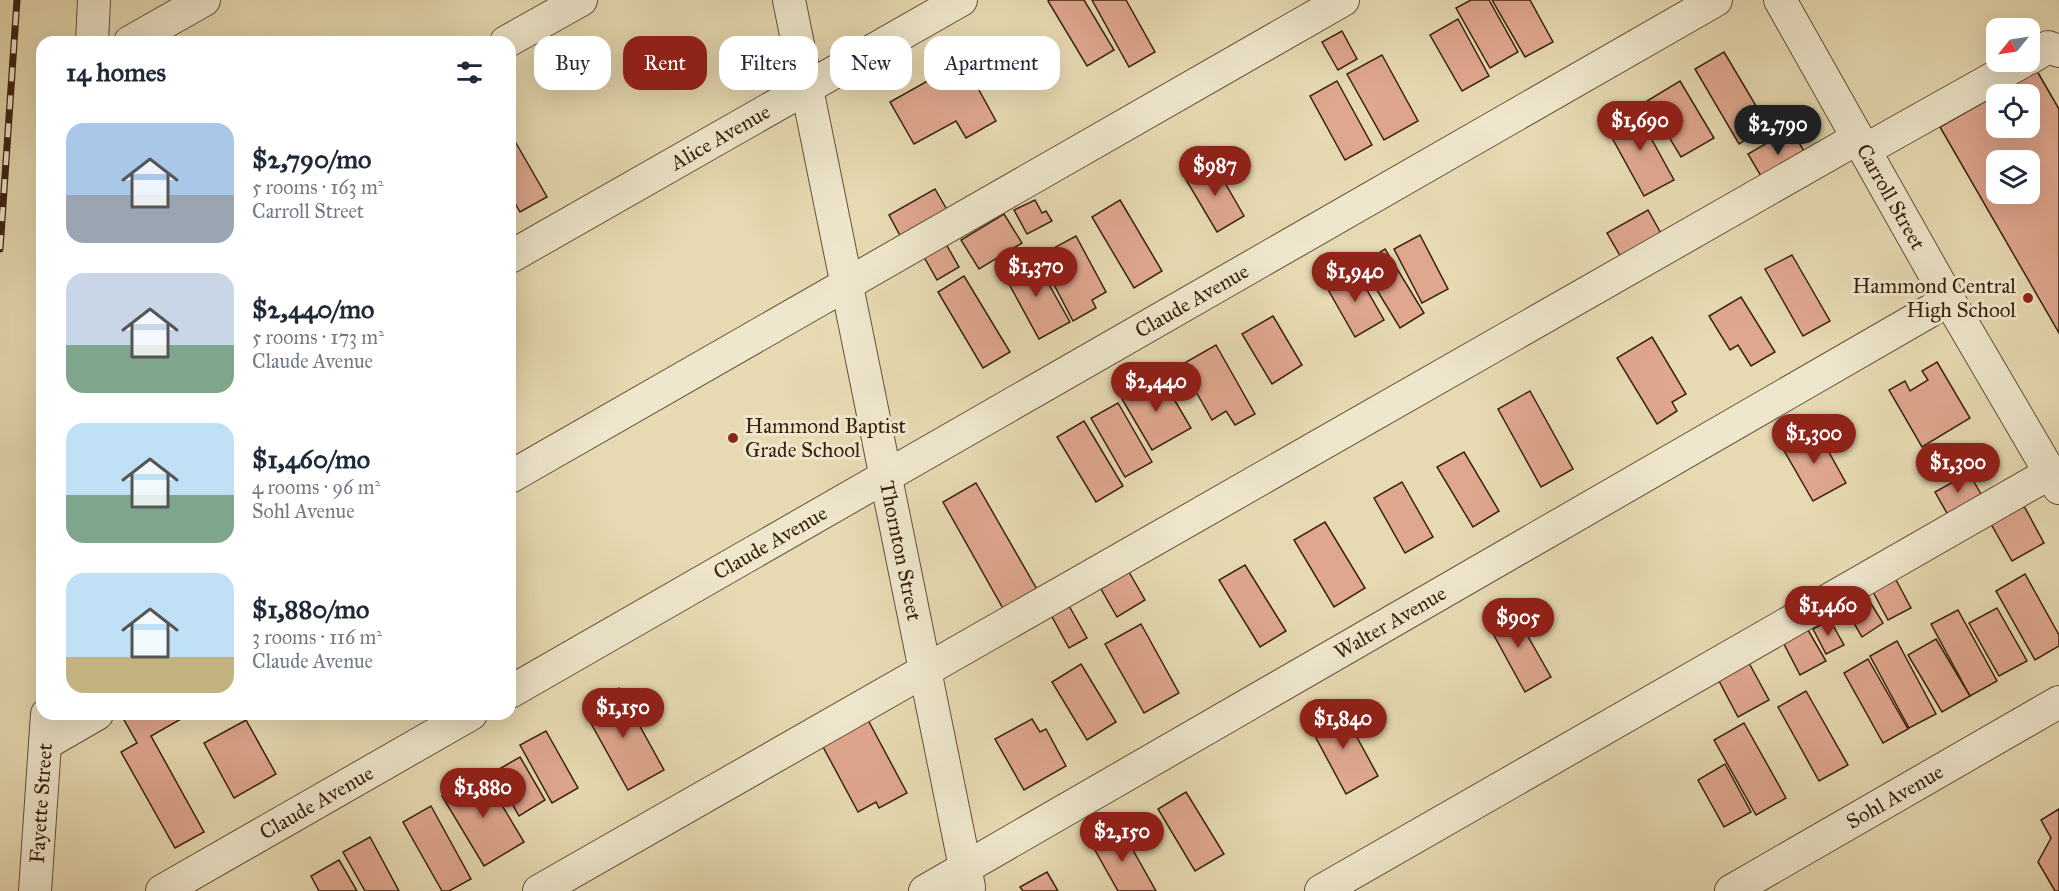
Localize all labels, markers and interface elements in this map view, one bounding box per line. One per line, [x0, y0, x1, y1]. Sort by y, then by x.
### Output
north arrow [1986, 18, 2040, 72]
map controls [1986, 18, 2040, 204]
chip: Buy [534, 36, 611, 90]
chip: Rent [623, 36, 707, 90]
chip: Filters [719, 36, 818, 90]
chip: New [830, 36, 912, 90]
chip: Apartment [924, 36, 1060, 90]
text: 14 homes [66, 56, 166, 88]
icon: filters [453, 56, 486, 89]
button: locate [1986, 84, 2040, 138]
street label: Alice Avenue [665, 98, 775, 176]
pin: $1,690 [1591, 101, 1689, 152]
pin: $2,790 [1729, 105, 1827, 156]
text: $1,690 [1611, 108, 1669, 132]
text: $2,790 [1748, 112, 1808, 136]
street label: Carroll Street [1851, 139, 1931, 255]
text: $2,790/mo [252, 143, 371, 175]
pin: $987 [1179, 146, 1251, 197]
icon: home [114, 147, 186, 219]
button: layers [1986, 150, 2040, 204]
text: $987 [1193, 153, 1237, 177]
text: 5 rooms · 163 m² [252, 175, 384, 199]
text: Carroll Street [252, 199, 364, 223]
pin: $1,370 [987, 247, 1085, 298]
pin: $1,940 [1306, 252, 1404, 303]
text: $1,370 [1008, 254, 1064, 278]
street label: Claude Avenue [1130, 258, 1253, 344]
text: $1,940 [1326, 259, 1384, 283]
place label: Hammond Central High School [1852, 273, 2016, 323]
marker: Hammond Central High School [2021, 291, 2035, 305]
text: $2,440/mo [252, 293, 374, 325]
icon: home [114, 297, 186, 369]
text: 5 rooms · 173 m² [252, 325, 384, 349]
text: Claude Avenue [252, 349, 373, 373]
pin: $2,440 [1107, 362, 1205, 413]
text: $2,440 [1125, 369, 1187, 393]
place label: Hammond Baptist Grade School [745, 413, 907, 463]
pin: $1,300 [1765, 414, 1863, 465]
text: $1,300 [1786, 421, 1842, 445]
marker: Hammond Baptist Grade School [726, 431, 740, 445]
text: $1,460/mo [252, 443, 370, 475]
pin: $1,300 [1909, 443, 2007, 494]
icon: home [114, 447, 186, 519]
text: $1,300 [1930, 450, 1986, 474]
text: 4 rooms · 96 m² [252, 475, 380, 499]
street label: Thornton Street [874, 479, 928, 624]
text: Sohl Avenue [252, 499, 355, 523]
street label: Claude Avenue [709, 500, 832, 586]
street label: Walter Avenue [1329, 580, 1451, 665]
pin: $1,460 [1779, 586, 1877, 637]
text: $1,880/mo [252, 593, 369, 625]
text: $1,460 [1799, 593, 1857, 617]
icon: home [114, 597, 186, 669]
pin: $905 [1482, 598, 1554, 649]
text: $905 [1496, 605, 1540, 629]
text: 3 rooms · 116 m² [252, 625, 382, 649]
text: Claude Avenue [252, 649, 373, 673]
pin: $1,150 [574, 688, 672, 739]
text: $1,150 [596, 695, 650, 719]
pin: $1,840 [1294, 699, 1392, 750]
text: $1,840 [1314, 706, 1372, 730]
street label: Fayette Street [24, 742, 58, 864]
street label: Sohl Avenue [1842, 758, 1948, 835]
street label: Claude Avenue [255, 760, 378, 845]
pin: $1,880 [434, 768, 532, 819]
text: $1,880 [454, 775, 512, 799]
pin: $2,150 [1073, 812, 1171, 863]
text: $2,150 [1094, 819, 1150, 843]

